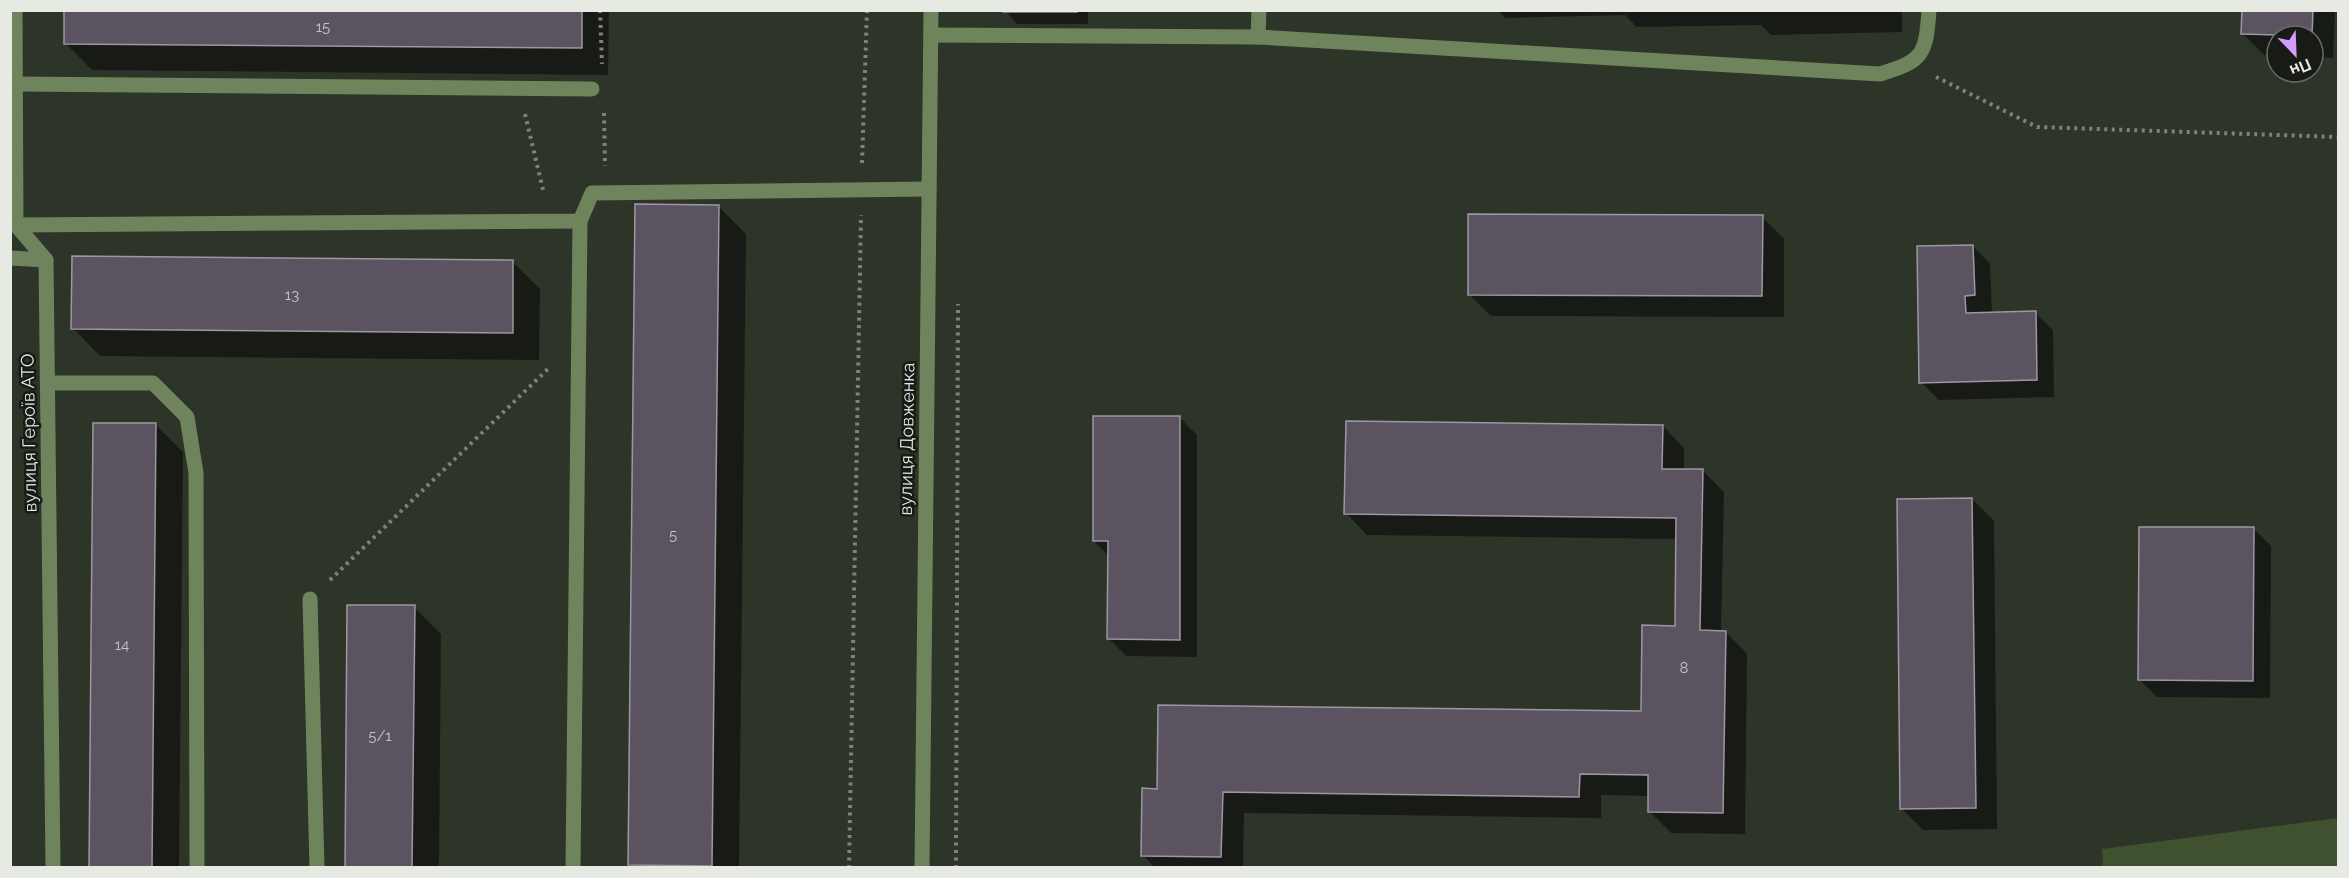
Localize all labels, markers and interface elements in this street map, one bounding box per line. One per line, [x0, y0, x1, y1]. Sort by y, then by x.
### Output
house number: 15 [316, 18, 330, 36]
north arrow [2265, 24, 2325, 84]
text: Пн [2287, 54, 2314, 80]
house number: 13 [285, 286, 299, 304]
street label: вулиця Героїв АТО [17, 353, 40, 513]
street label: вулиця Довженка [895, 362, 918, 516]
house number: 5 [669, 526, 677, 544]
house number: 14 [115, 636, 129, 654]
house number: 8 [1680, 659, 1689, 677]
house number: 5/1 [368, 727, 392, 745]

